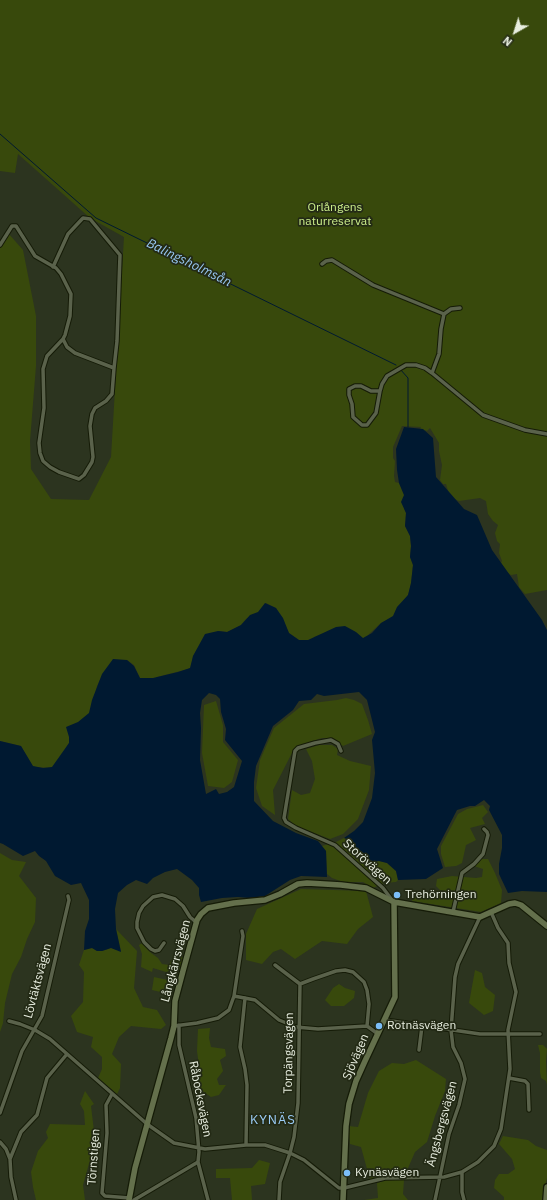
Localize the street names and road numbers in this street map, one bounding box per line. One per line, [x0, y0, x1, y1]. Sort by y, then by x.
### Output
street label: Storövägen [340, 836, 394, 888]
street label: Långkärrsvägen [158, 918, 194, 1004]
street label: Lövtäktsvägen [21, 942, 55, 1020]
street label: Torpängsvägen [281, 1012, 297, 1094]
street label: Sjövägen [340, 1032, 372, 1082]
street label: Råbocksvägen [186, 1060, 214, 1138]
street label: Ängsbergsvägen [424, 1080, 460, 1168]
street label: Törnstigen [85, 1128, 103, 1186]

